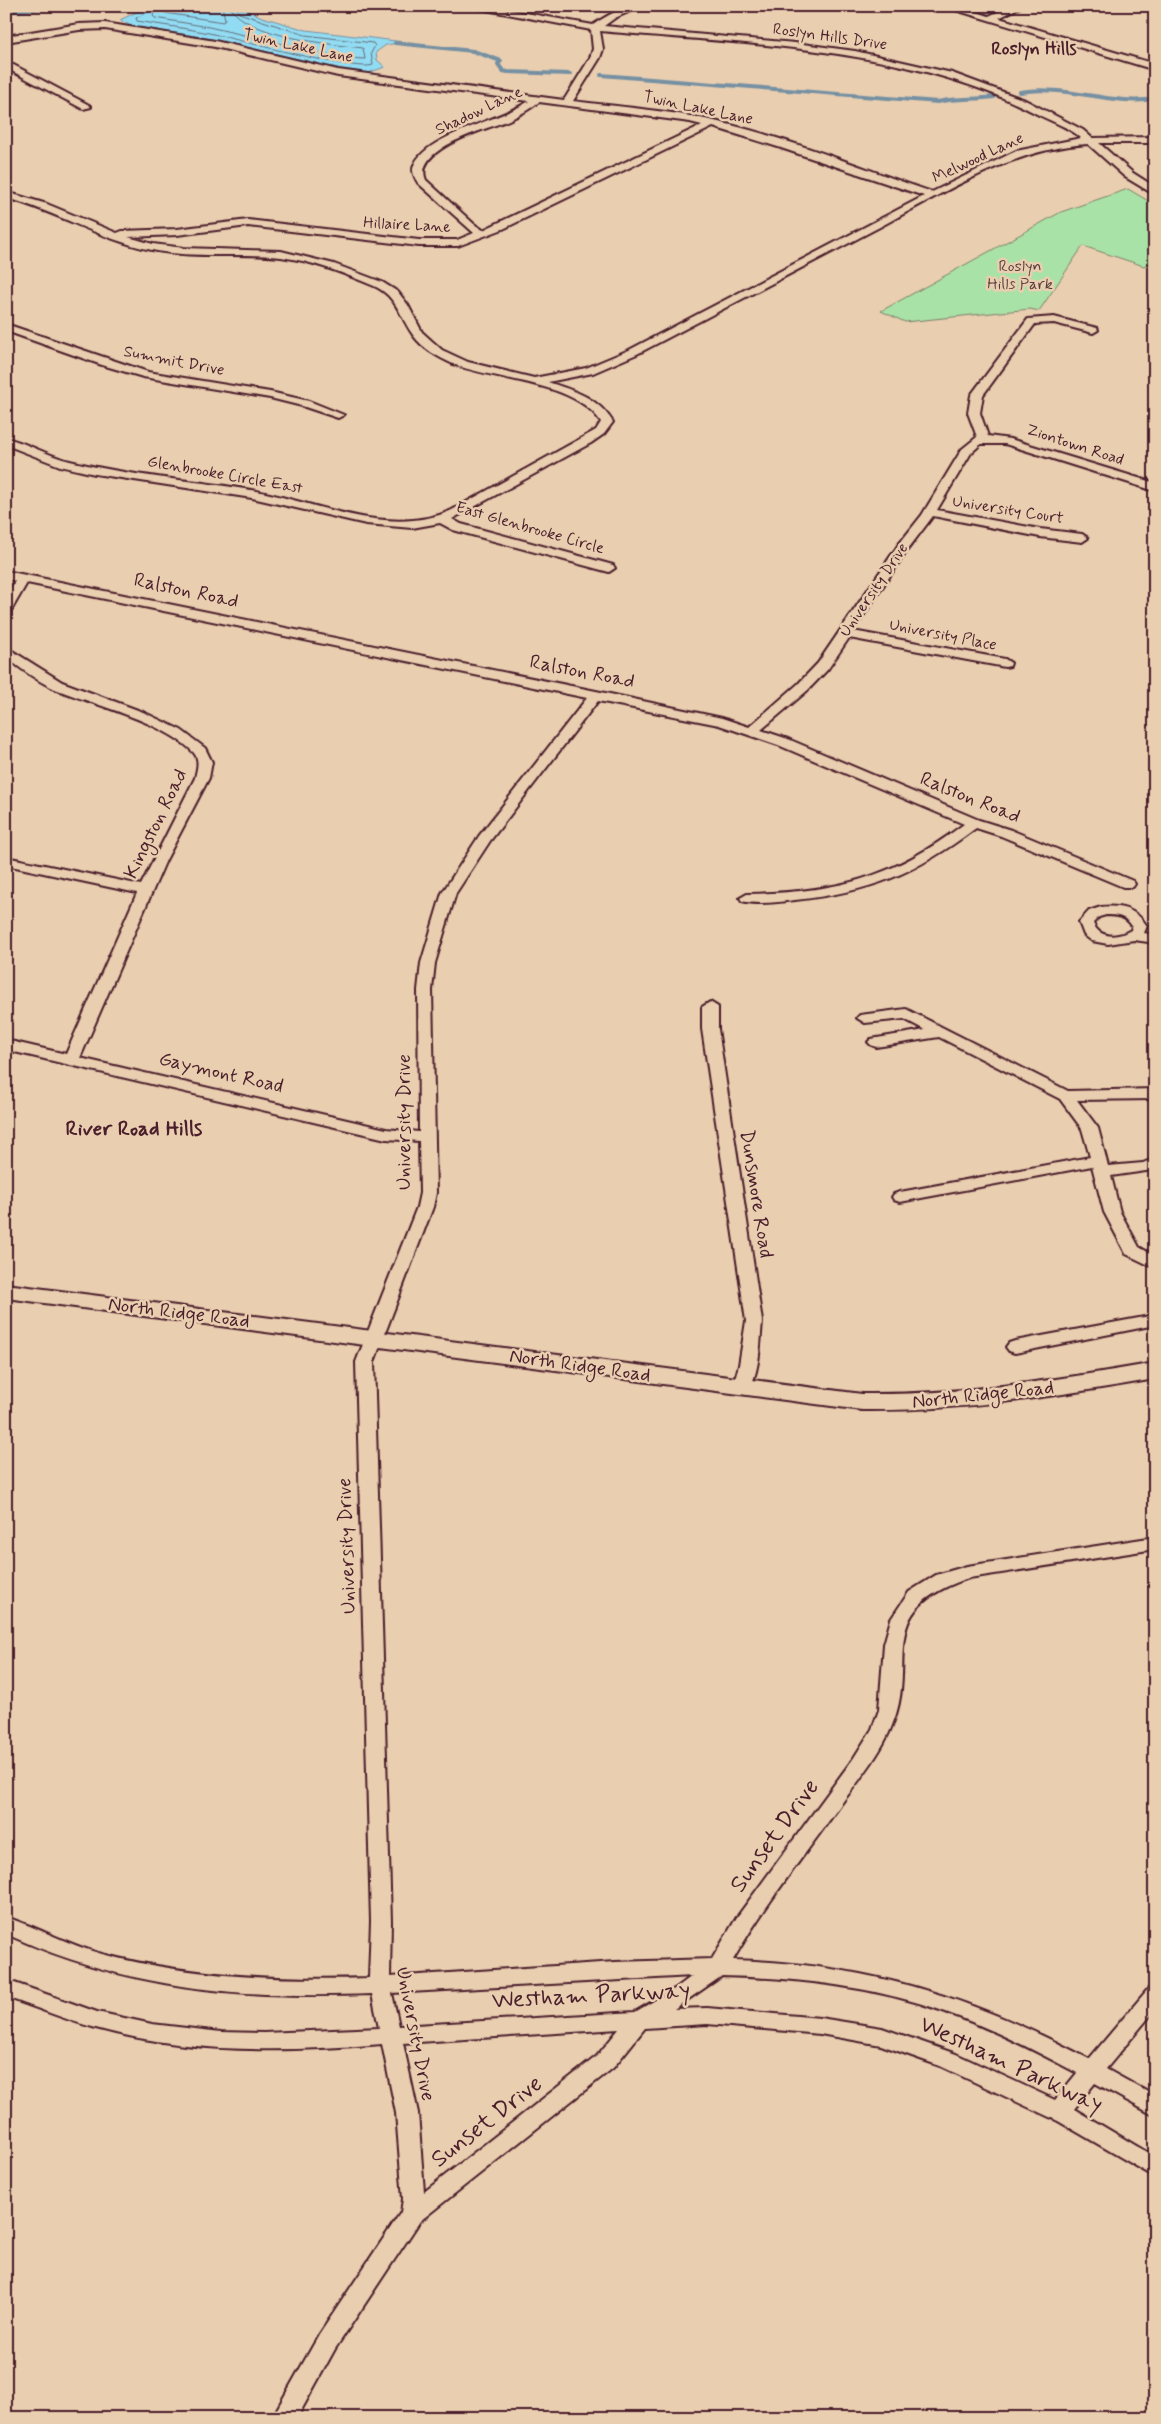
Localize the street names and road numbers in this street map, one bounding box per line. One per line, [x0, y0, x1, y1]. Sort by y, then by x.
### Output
street label: Roslyn Hills Drive [771, 19, 889, 55]
street label: Twin Lake Lane [241, 24, 355, 68]
street label: Shadow Lane [432, 82, 526, 140]
street label: Twin Lake Lane [641, 86, 755, 130]
street label: Melwood Lane [929, 128, 1027, 188]
street label: Hillaire Lane [363, 212, 452, 238]
street label: Summit Drive [122, 341, 226, 381]
street label: Ziontown Road [1024, 419, 1126, 471]
street label: Glenbrooke Circle East [146, 451, 304, 499]
street label: University Court [951, 491, 1066, 529]
street label: East Glenbrooke Circle [453, 497, 607, 559]
street label: University Drive [835, 539, 913, 641]
street label: Ralston Road [131, 567, 241, 615]
street label: University Place [887, 614, 999, 656]
street label: Ralston Road [527, 649, 637, 695]
street label: Kingston Road [118, 765, 195, 884]
street label: Ralston Road [916, 766, 1024, 830]
street label: Gaymont Road [156, 1046, 286, 1100]
street label: University Drive [391, 1054, 418, 1190]
street label: Dunsmore Road [733, 1128, 779, 1260]
street label: North Ridge Road [107, 1291, 251, 1336]
street label: North Ridge Road [507, 1343, 652, 1390]
street label: North Ridge Road [911, 1374, 1055, 1417]
street label: University Drive [331, 1477, 363, 1615]
street label: Sunset Drive [723, 1773, 827, 1899]
street label: University Drive [389, 1965, 441, 2103]
street label: Westham Parkway [491, 1975, 691, 2017]
street label: Westham Parkway [914, 2009, 1108, 2121]
street label: Sunset Drive [425, 2069, 549, 2175]

